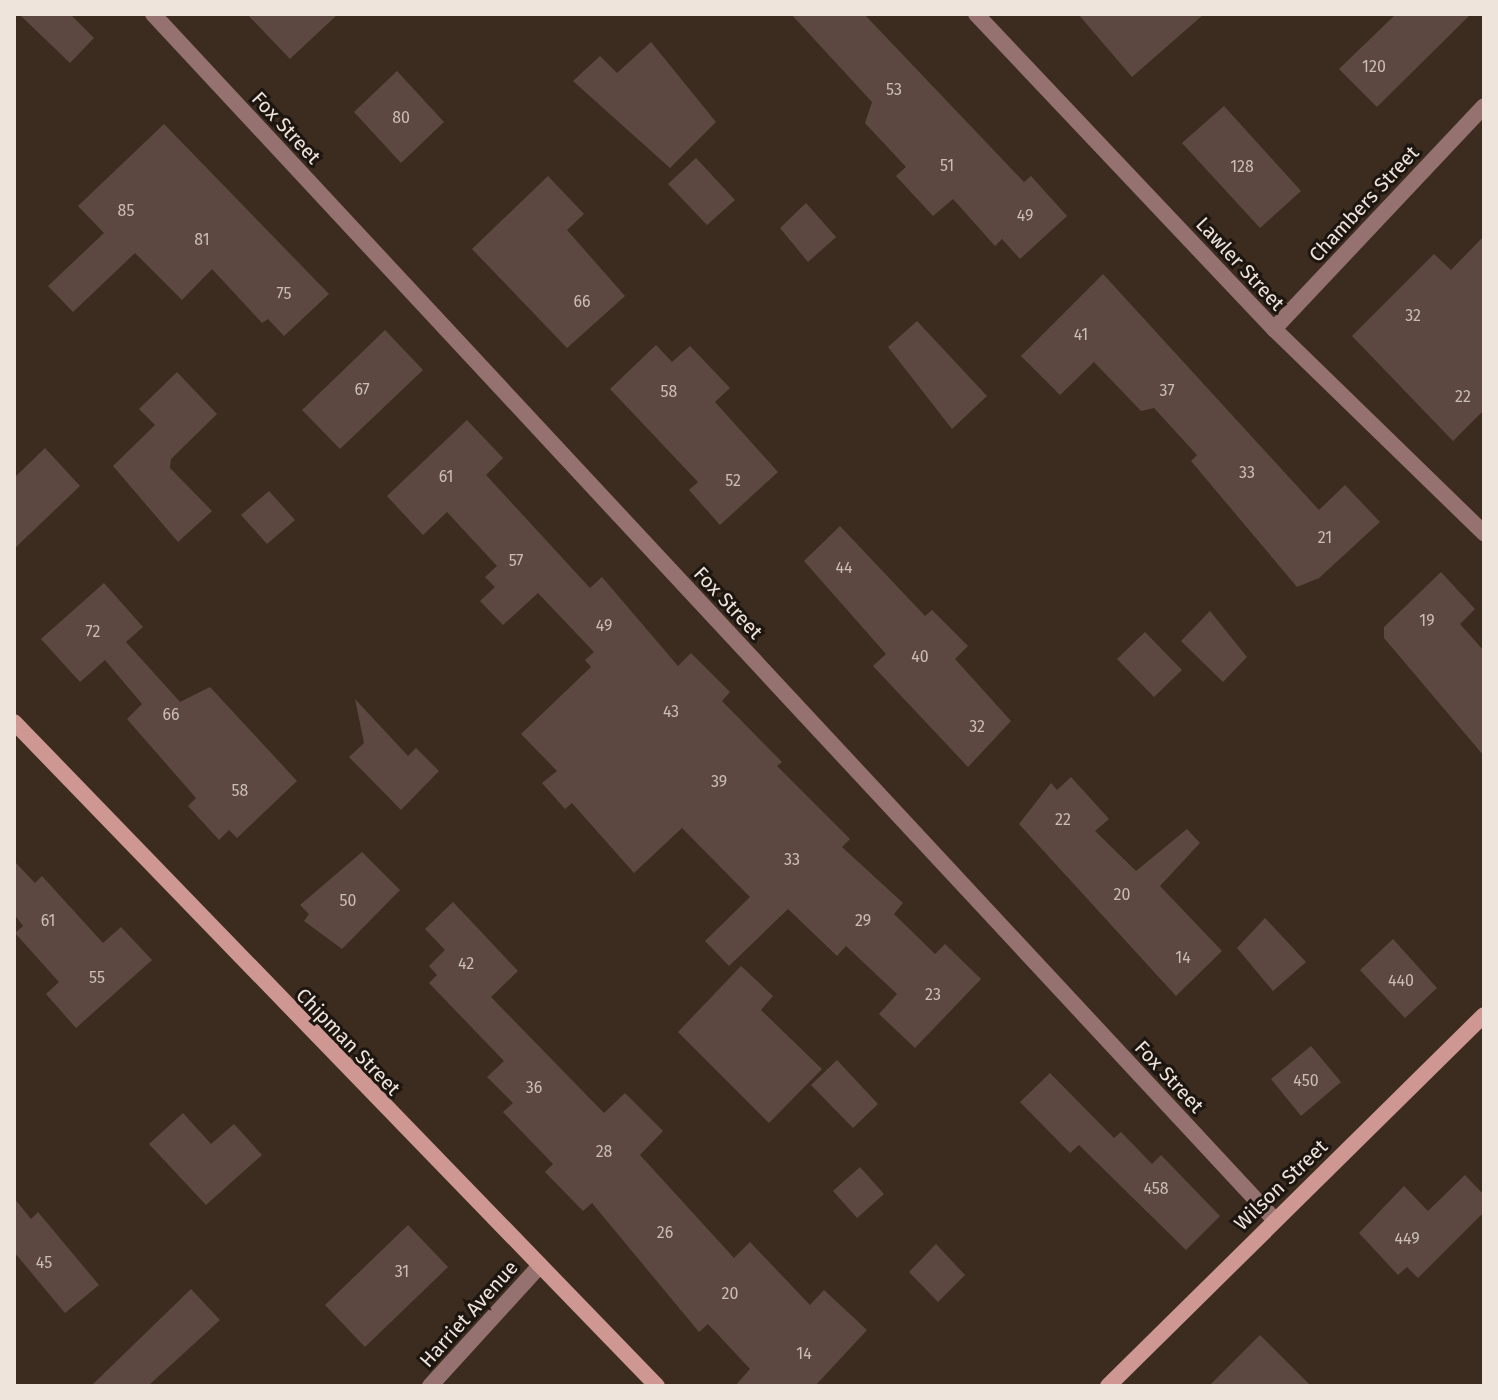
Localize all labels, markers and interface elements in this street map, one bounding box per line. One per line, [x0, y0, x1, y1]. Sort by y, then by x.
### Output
house number: 120 [1362, 57, 1386, 77]
house number: 53 [886, 80, 902, 100]
street label: Fox Street [247, 87, 325, 169]
house number: 80 [392, 108, 410, 128]
street label: Chambers Street [1304, 141, 1424, 267]
house number: 51 [940, 156, 954, 176]
house number: 128 [1230, 157, 1254, 177]
house number: 85 [118, 201, 134, 221]
house number: 49 [1017, 206, 1033, 226]
street label: Lawler Street [1191, 212, 1289, 316]
house number: 81 [194, 230, 210, 250]
house number: 75 [277, 284, 291, 304]
house number: 66 [573, 292, 591, 312]
house number: 32 [1405, 306, 1421, 326]
house number: 41 [1074, 325, 1088, 345]
house number: 67 [354, 380, 370, 400]
house number: 37 [1159, 381, 1175, 401]
house number: 58 [661, 382, 677, 402]
house number: 22 [1455, 387, 1471, 407]
house number: 33 [1239, 463, 1255, 483]
house number: 61 [439, 467, 453, 487]
house number: 52 [725, 471, 741, 491]
house number: 21 [1318, 528, 1332, 548]
house number: 57 [509, 551, 523, 571]
house number: 44 [835, 558, 853, 578]
street label: Fox Street [689, 562, 767, 644]
house number: 19 [1419, 611, 1435, 631]
house number: 49 [596, 616, 612, 636]
house number: 72 [86, 622, 100, 642]
house number: 40 [911, 647, 929, 667]
house number: 43 [663, 702, 679, 722]
house number: 66 [162, 705, 180, 725]
house number: 32 [969, 717, 985, 737]
house number: 39 [711, 772, 727, 792]
house number: 58 [232, 781, 248, 801]
house number: 22 [1055, 810, 1071, 830]
house number: 33 [784, 850, 800, 870]
house number: 20 [1114, 885, 1130, 905]
house number: 50 [340, 891, 356, 911]
house number: 61 [41, 911, 55, 931]
house number: 29 [855, 911, 871, 931]
house number: 14 [1175, 948, 1191, 968]
house number: 42 [458, 954, 474, 974]
house number: 55 [89, 968, 105, 988]
house number: 440 [1388, 971, 1414, 991]
street label: Chipman Street [291, 983, 405, 1101]
house number: 23 [925, 985, 941, 1005]
street label: Fox Street [1130, 1036, 1208, 1118]
house number: 450 [1293, 1071, 1319, 1091]
house number: 36 [526, 1078, 542, 1098]
street label: Wilson Street [1229, 1135, 1333, 1235]
house number: 28 [596, 1142, 612, 1162]
house number: 458 [1143, 1179, 1169, 1199]
house number: 26 [657, 1223, 673, 1243]
house number: 449 [1394, 1229, 1420, 1249]
house number: 45 [36, 1253, 52, 1273]
street label: Harriet Avenue [415, 1256, 523, 1372]
house number: 31 [395, 1262, 409, 1282]
house number: 20 [722, 1284, 738, 1304]
house number: 14 [796, 1344, 812, 1364]

